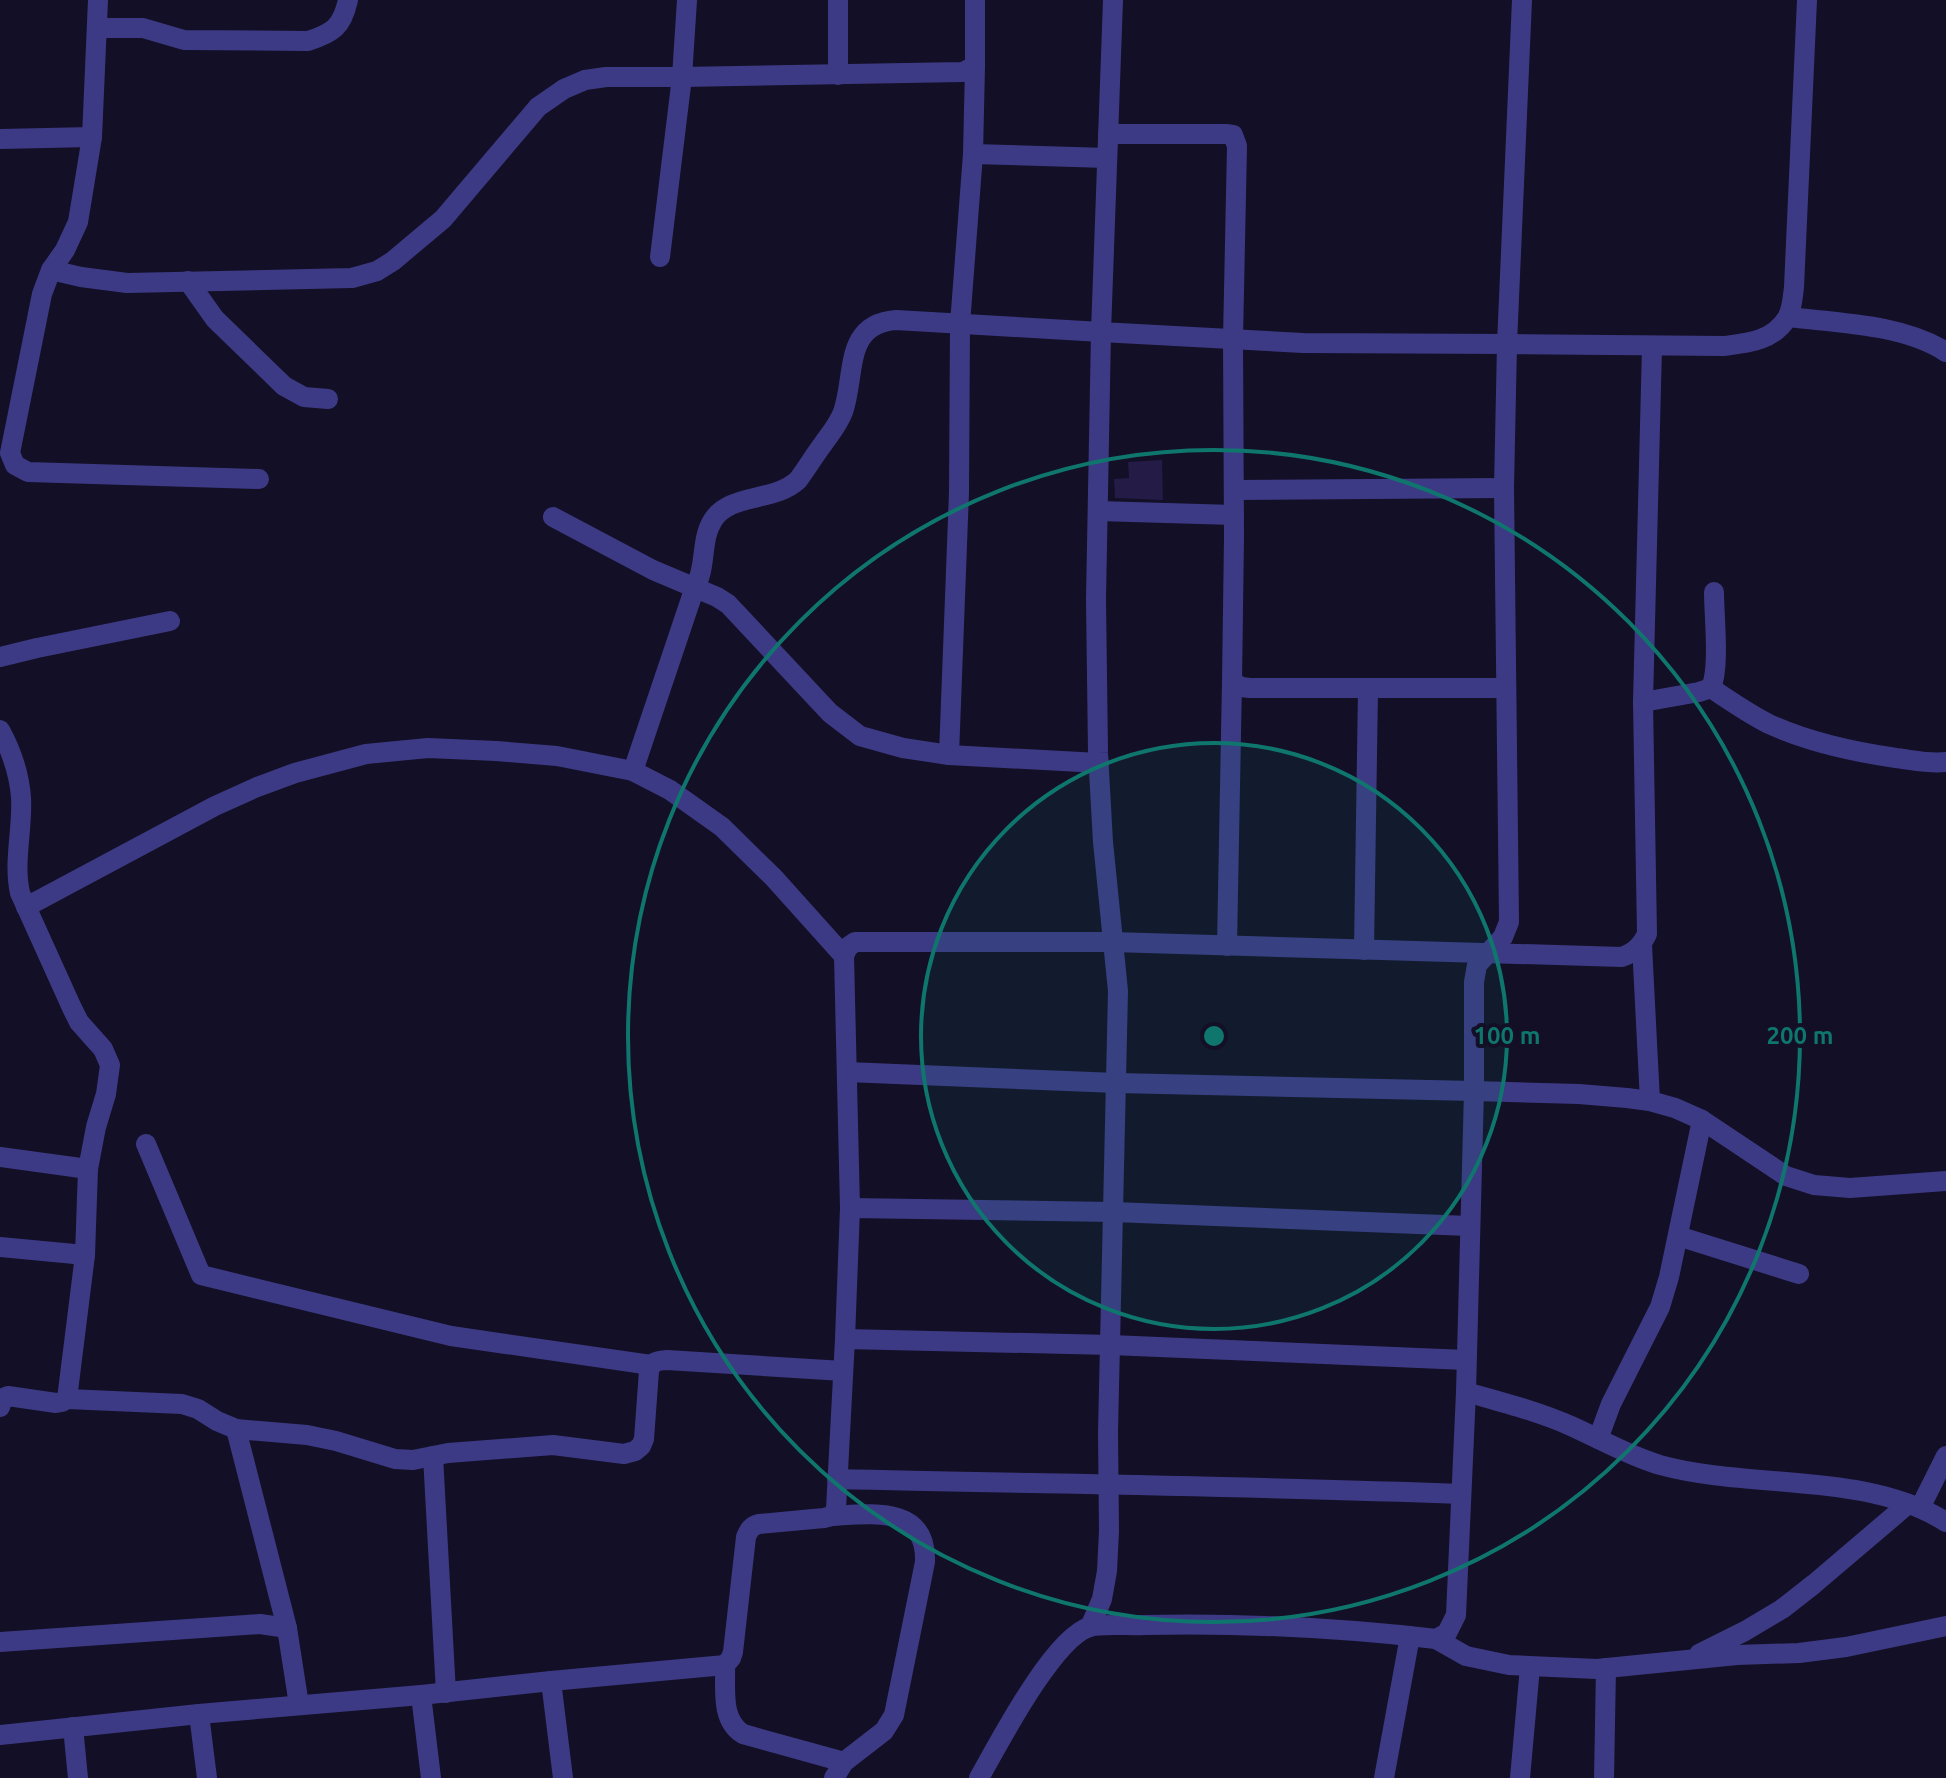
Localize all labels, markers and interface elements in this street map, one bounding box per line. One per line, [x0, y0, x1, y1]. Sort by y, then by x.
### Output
centre of rings [1200, 1022, 1228, 1050]
text: 100 m [1474, 1022, 1540, 1049]
text: 200 m [1767, 1022, 1833, 1049]

